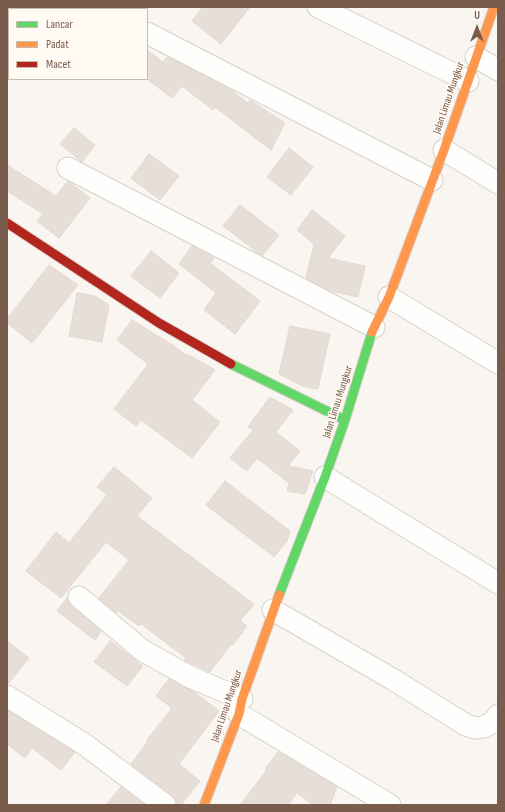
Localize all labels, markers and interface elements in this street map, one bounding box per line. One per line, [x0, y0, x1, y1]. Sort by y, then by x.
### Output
legend [8, 8, 148, 80]
north arrow [457, 8, 497, 48]
text: U [474, 9, 480, 22]
text: Lancar [46, 17, 73, 32]
text: Padat [46, 37, 69, 52]
text: Macet [46, 57, 71, 72]
street label: Jalan Limau Mungkur [431, 60, 467, 136]
street label: Jalan Limau Mungkur [320, 364, 356, 440]
street label: Jalan Limau Mungkur [209, 668, 245, 744]

